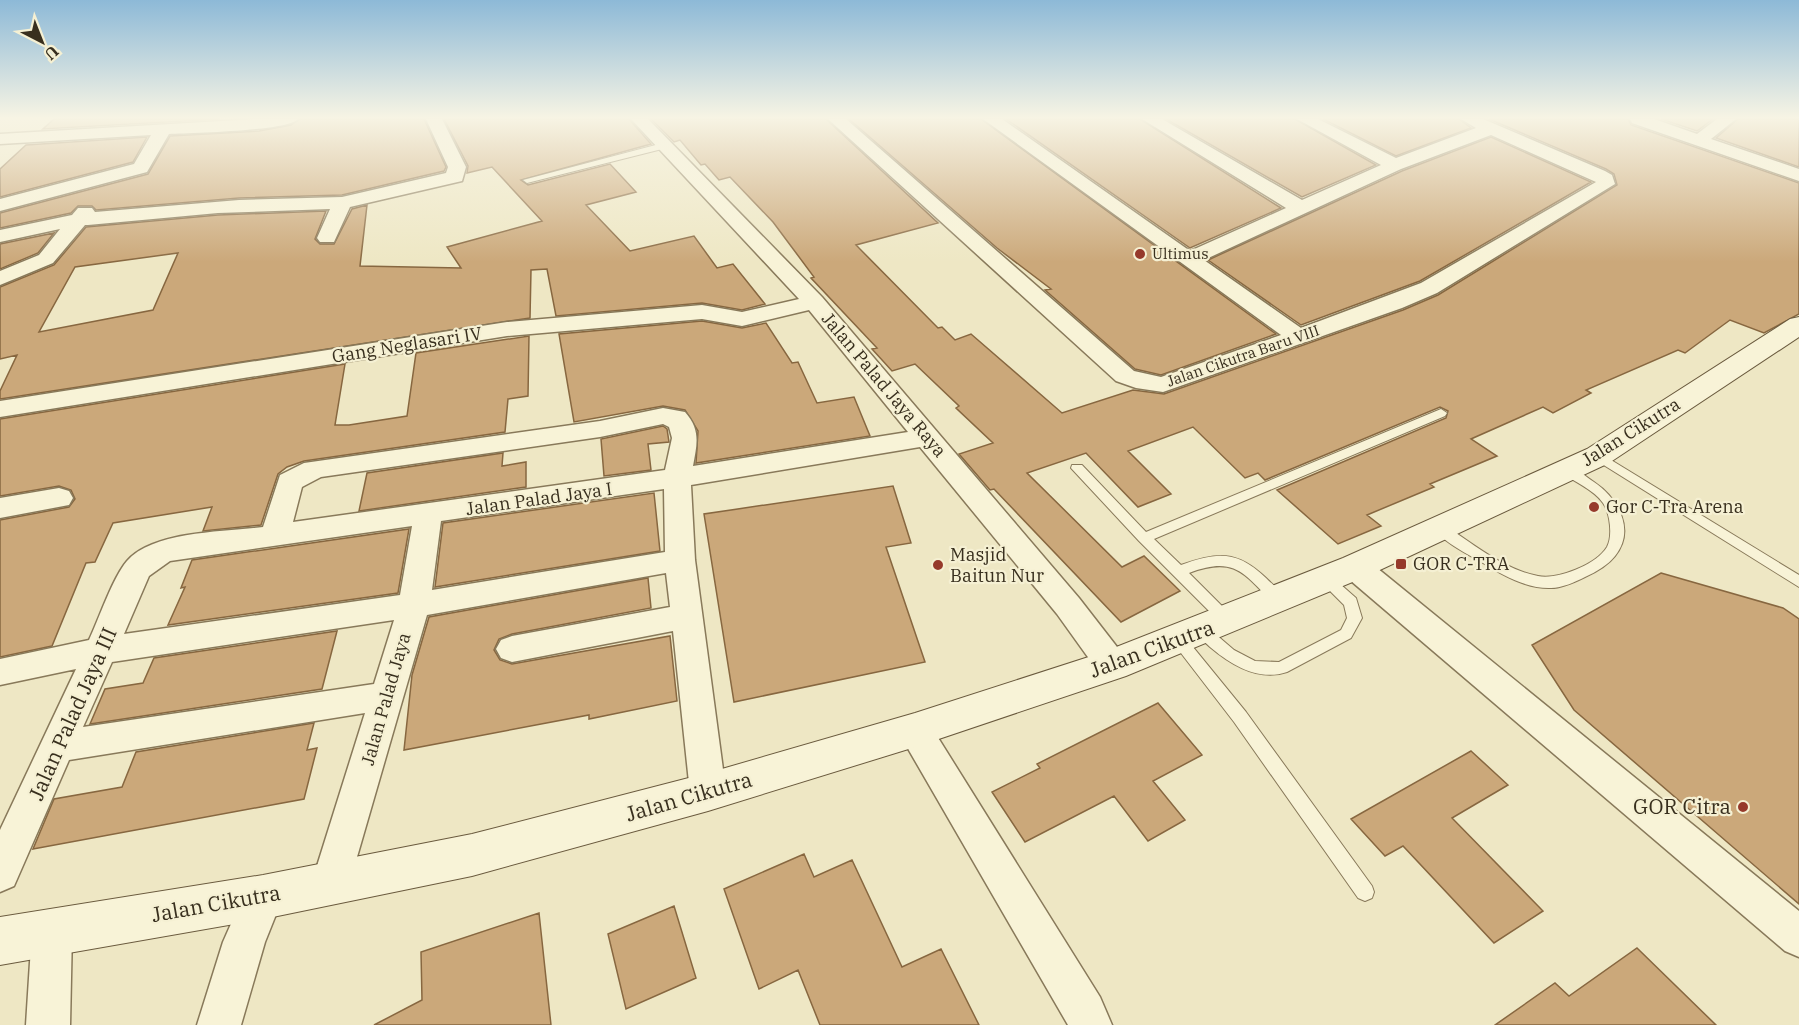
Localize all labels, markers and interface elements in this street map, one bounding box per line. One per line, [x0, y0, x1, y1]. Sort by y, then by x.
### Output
north arrow [12, 12, 72, 72]
text: U [41, 42, 63, 65]
place label: Ultimus [1152, 244, 1208, 263]
marker: Ultimus [1133, 247, 1147, 261]
street label: Jalan Palad Jaya Raya [817, 308, 952, 462]
street label: Jalan Cikutra Baru VIII [1164, 320, 1322, 391]
street label: Gang Neglasari IV [330, 321, 484, 368]
street label: Jalan Cikutra [1577, 392, 1684, 471]
street label: Jalan Palad Jaya I [464, 477, 614, 520]
place label: Gor C-Tra Arena [1606, 495, 1744, 518]
marker: Gor C-Tra Arena [1587, 500, 1601, 514]
place label: Masjid Baitun Nur [950, 543, 1044, 587]
place label: GOR C-TRA [1413, 552, 1510, 575]
marker: GOR C-TRA [1394, 557, 1408, 571]
marker: Masjid Baitun Nur [931, 558, 945, 572]
street label: Jalan Cikutra [1086, 613, 1218, 684]
street label: Jalan Palad Jaya III [21, 623, 123, 804]
street label: Jalan Palad Jaya [356, 630, 416, 768]
street label: Jalan Cikutra [622, 765, 755, 827]
place label: GOR Citra [1633, 792, 1731, 820]
marker: GOR Citra [1736, 800, 1750, 814]
street label: Jalan Cikutra [149, 878, 283, 928]

